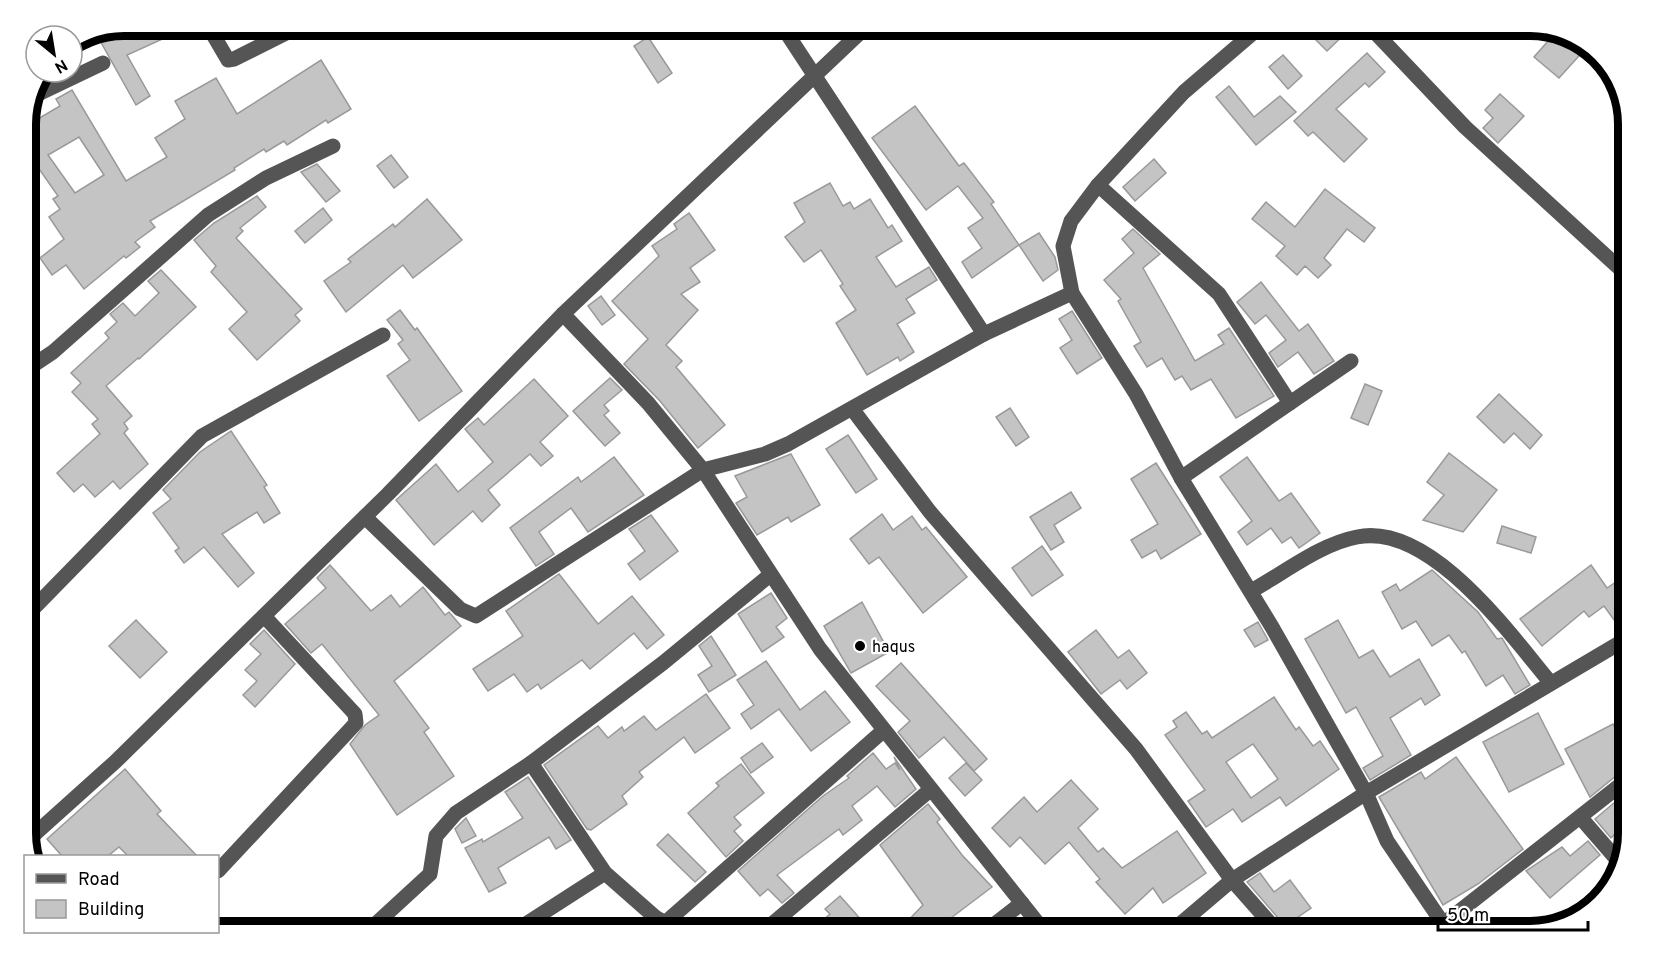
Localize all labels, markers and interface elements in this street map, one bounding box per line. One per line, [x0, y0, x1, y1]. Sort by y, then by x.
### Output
north arrow [24, 24, 84, 84]
text: N [51, 54, 70, 77]
place label: haqus [872, 638, 915, 658]
marker: haqus [853, 639, 867, 653]
legend [24, 855, 219, 933]
text: Road [78, 869, 120, 892]
scale bar [1438, 894, 1588, 932]
text: Building [78, 899, 144, 922]
text: 50 m [1447, 905, 1489, 928]

